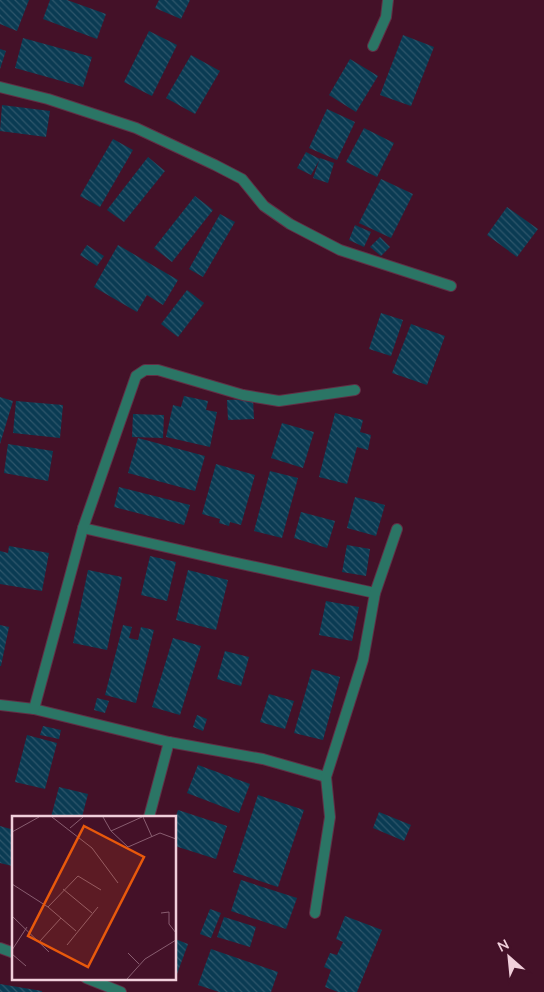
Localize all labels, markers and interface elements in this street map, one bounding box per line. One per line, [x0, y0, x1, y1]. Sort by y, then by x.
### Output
inset map [12, 816, 176, 980]
north arrow [484, 932, 534, 982]
text: N [494, 935, 512, 956]

